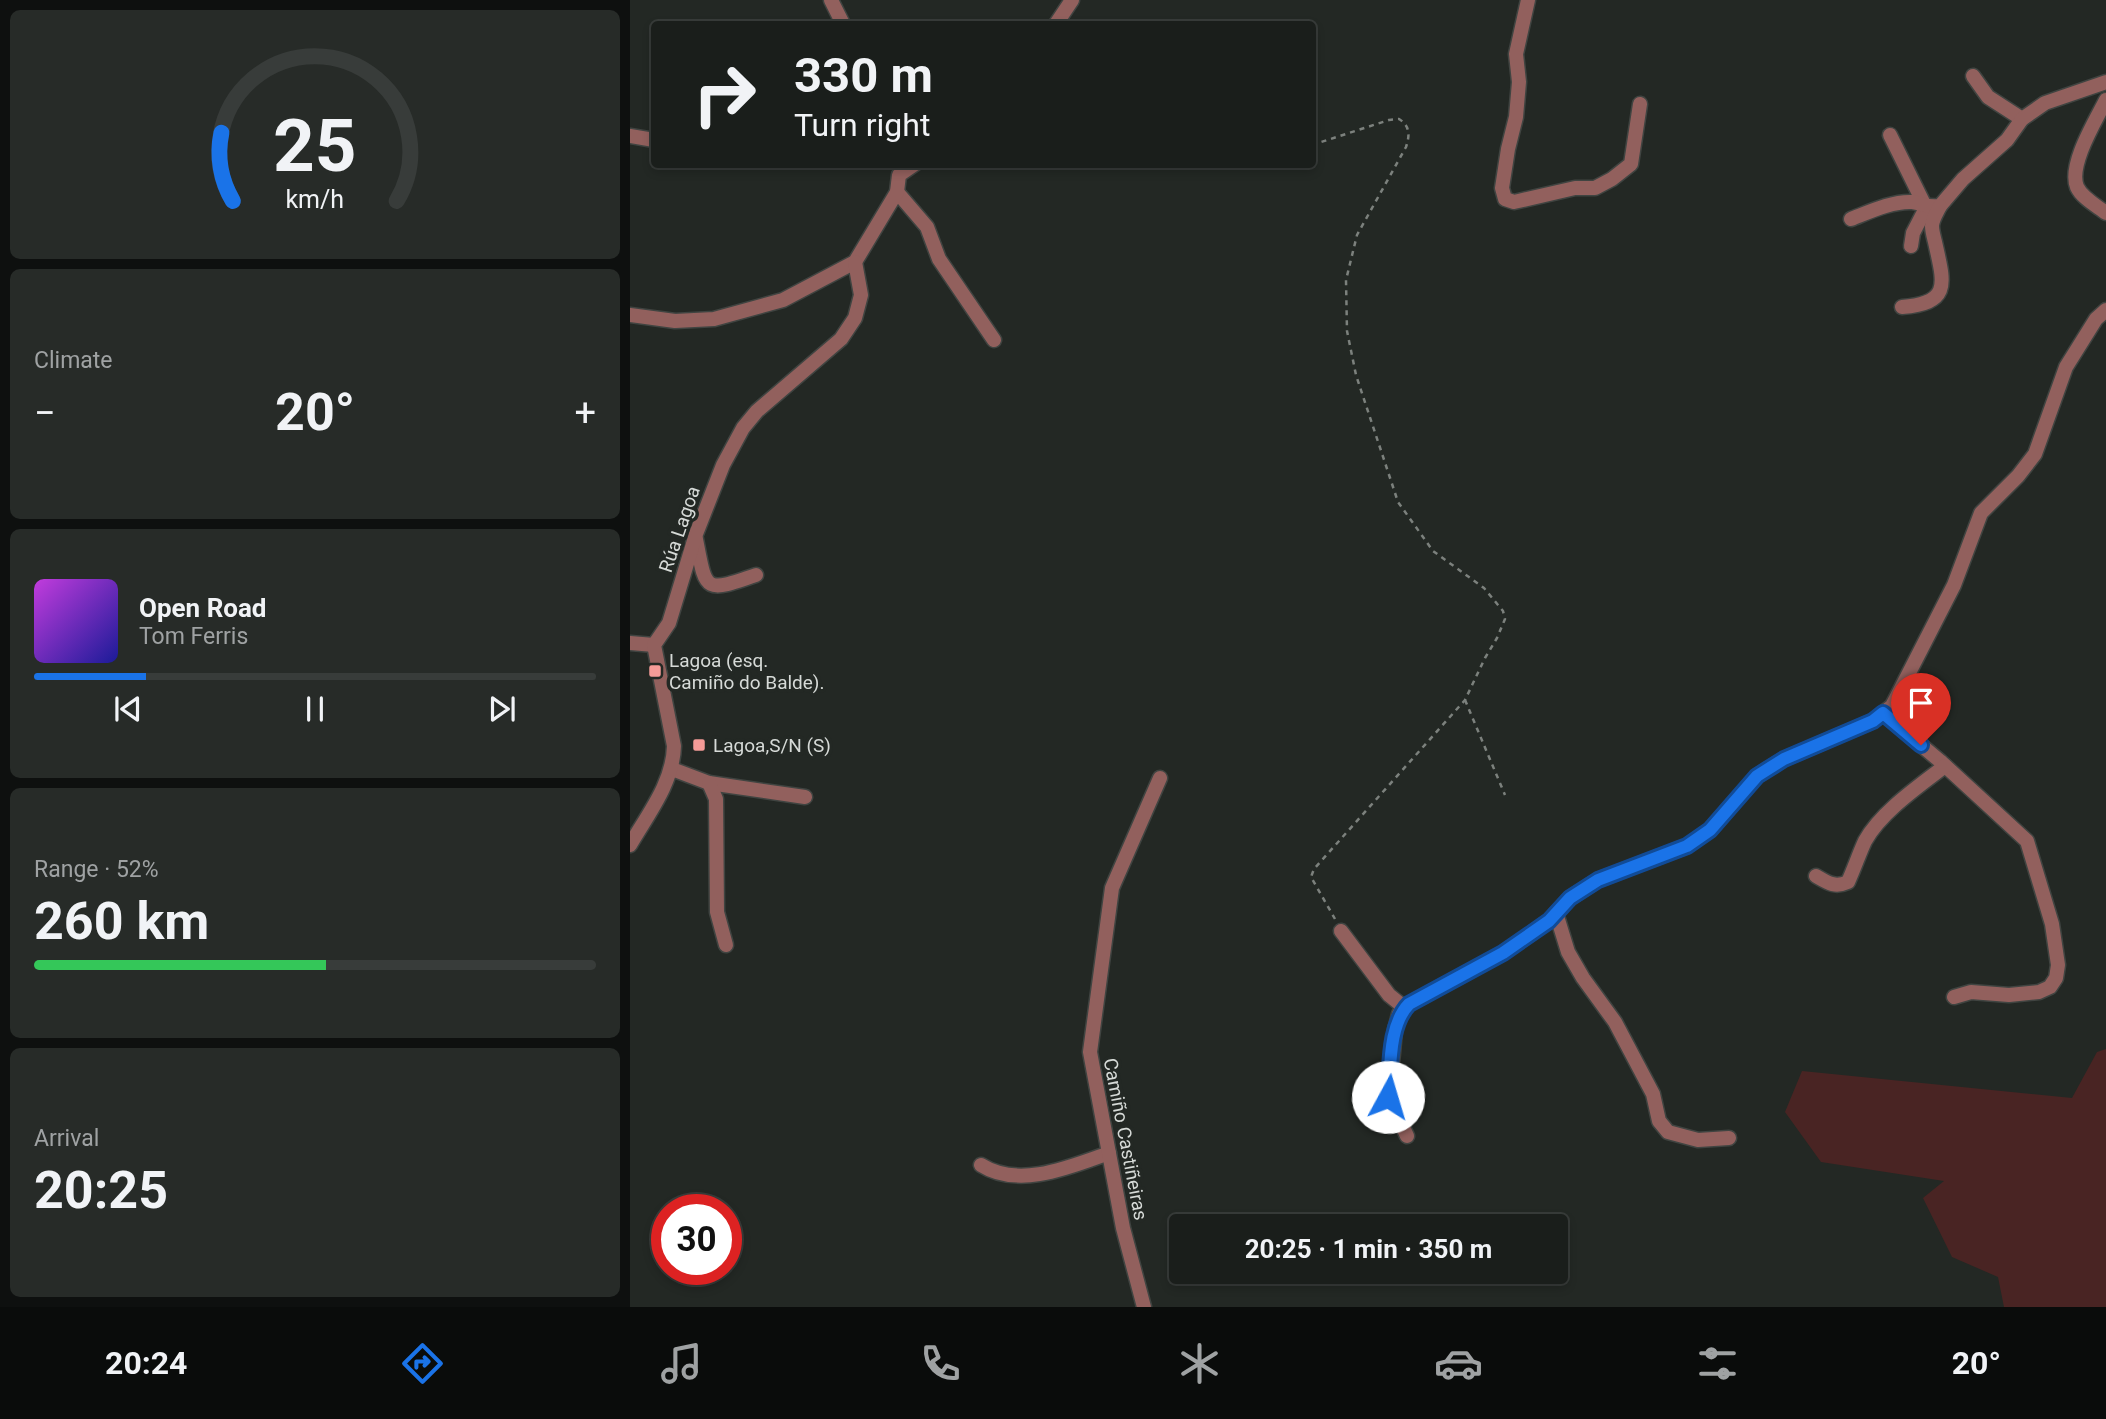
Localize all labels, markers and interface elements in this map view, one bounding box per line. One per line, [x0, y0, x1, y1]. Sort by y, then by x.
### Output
text: 330 m [794, 47, 933, 104]
icon: right [679, 49, 770, 140]
text: 25 [273, 103, 357, 189]
text: Turn right [794, 106, 930, 144]
text: km/h [286, 185, 344, 214]
text: Climate [34, 347, 113, 374]
text: 20° [275, 382, 355, 443]
text: − [34, 391, 56, 435]
text: + [574, 391, 596, 435]
street label: Rúa Lagoa [654, 483, 705, 575]
text: Open Road [139, 593, 267, 623]
text: Tom Ferris [139, 623, 248, 650]
place label: Lagoa (esq. Camiño do Balde). [669, 649, 825, 694]
marker: Lagoa (esq. Camiño do Balde). [647, 663, 663, 679]
pin [1891, 673, 1951, 745]
icon: arrive [1902, 684, 1940, 722]
icon: previous [109, 690, 147, 728]
icon: pause [296, 690, 334, 728]
icon: next [483, 690, 521, 728]
place label: Lagoa,S/N (S) [713, 734, 831, 757]
marker: Lagoa,S/N (S) [691, 737, 707, 753]
text: Range · 52% [34, 856, 159, 883]
text: 260 km [34, 891, 209, 952]
street label: Camiño Castiñeiras [1099, 1056, 1153, 1222]
position arrow [1351, 1060, 1425, 1134]
text: Arrival [34, 1125, 99, 1152]
text: 20:25 [34, 1160, 168, 1221]
speed limit sign: 30 [651, 1194, 742, 1285]
text: 20:25 · 1 min · 350 m [1245, 1234, 1492, 1264]
icon: directions [398, 1339, 447, 1388]
icon: music [657, 1339, 706, 1388]
icon: phone [916, 1339, 965, 1388]
icon: climate [1175, 1339, 1224, 1388]
icon: car [1434, 1339, 1483, 1388]
icon: filters [1693, 1339, 1742, 1388]
text: 20:24 [105, 1344, 187, 1382]
text: 20° [1952, 1344, 2001, 1382]

